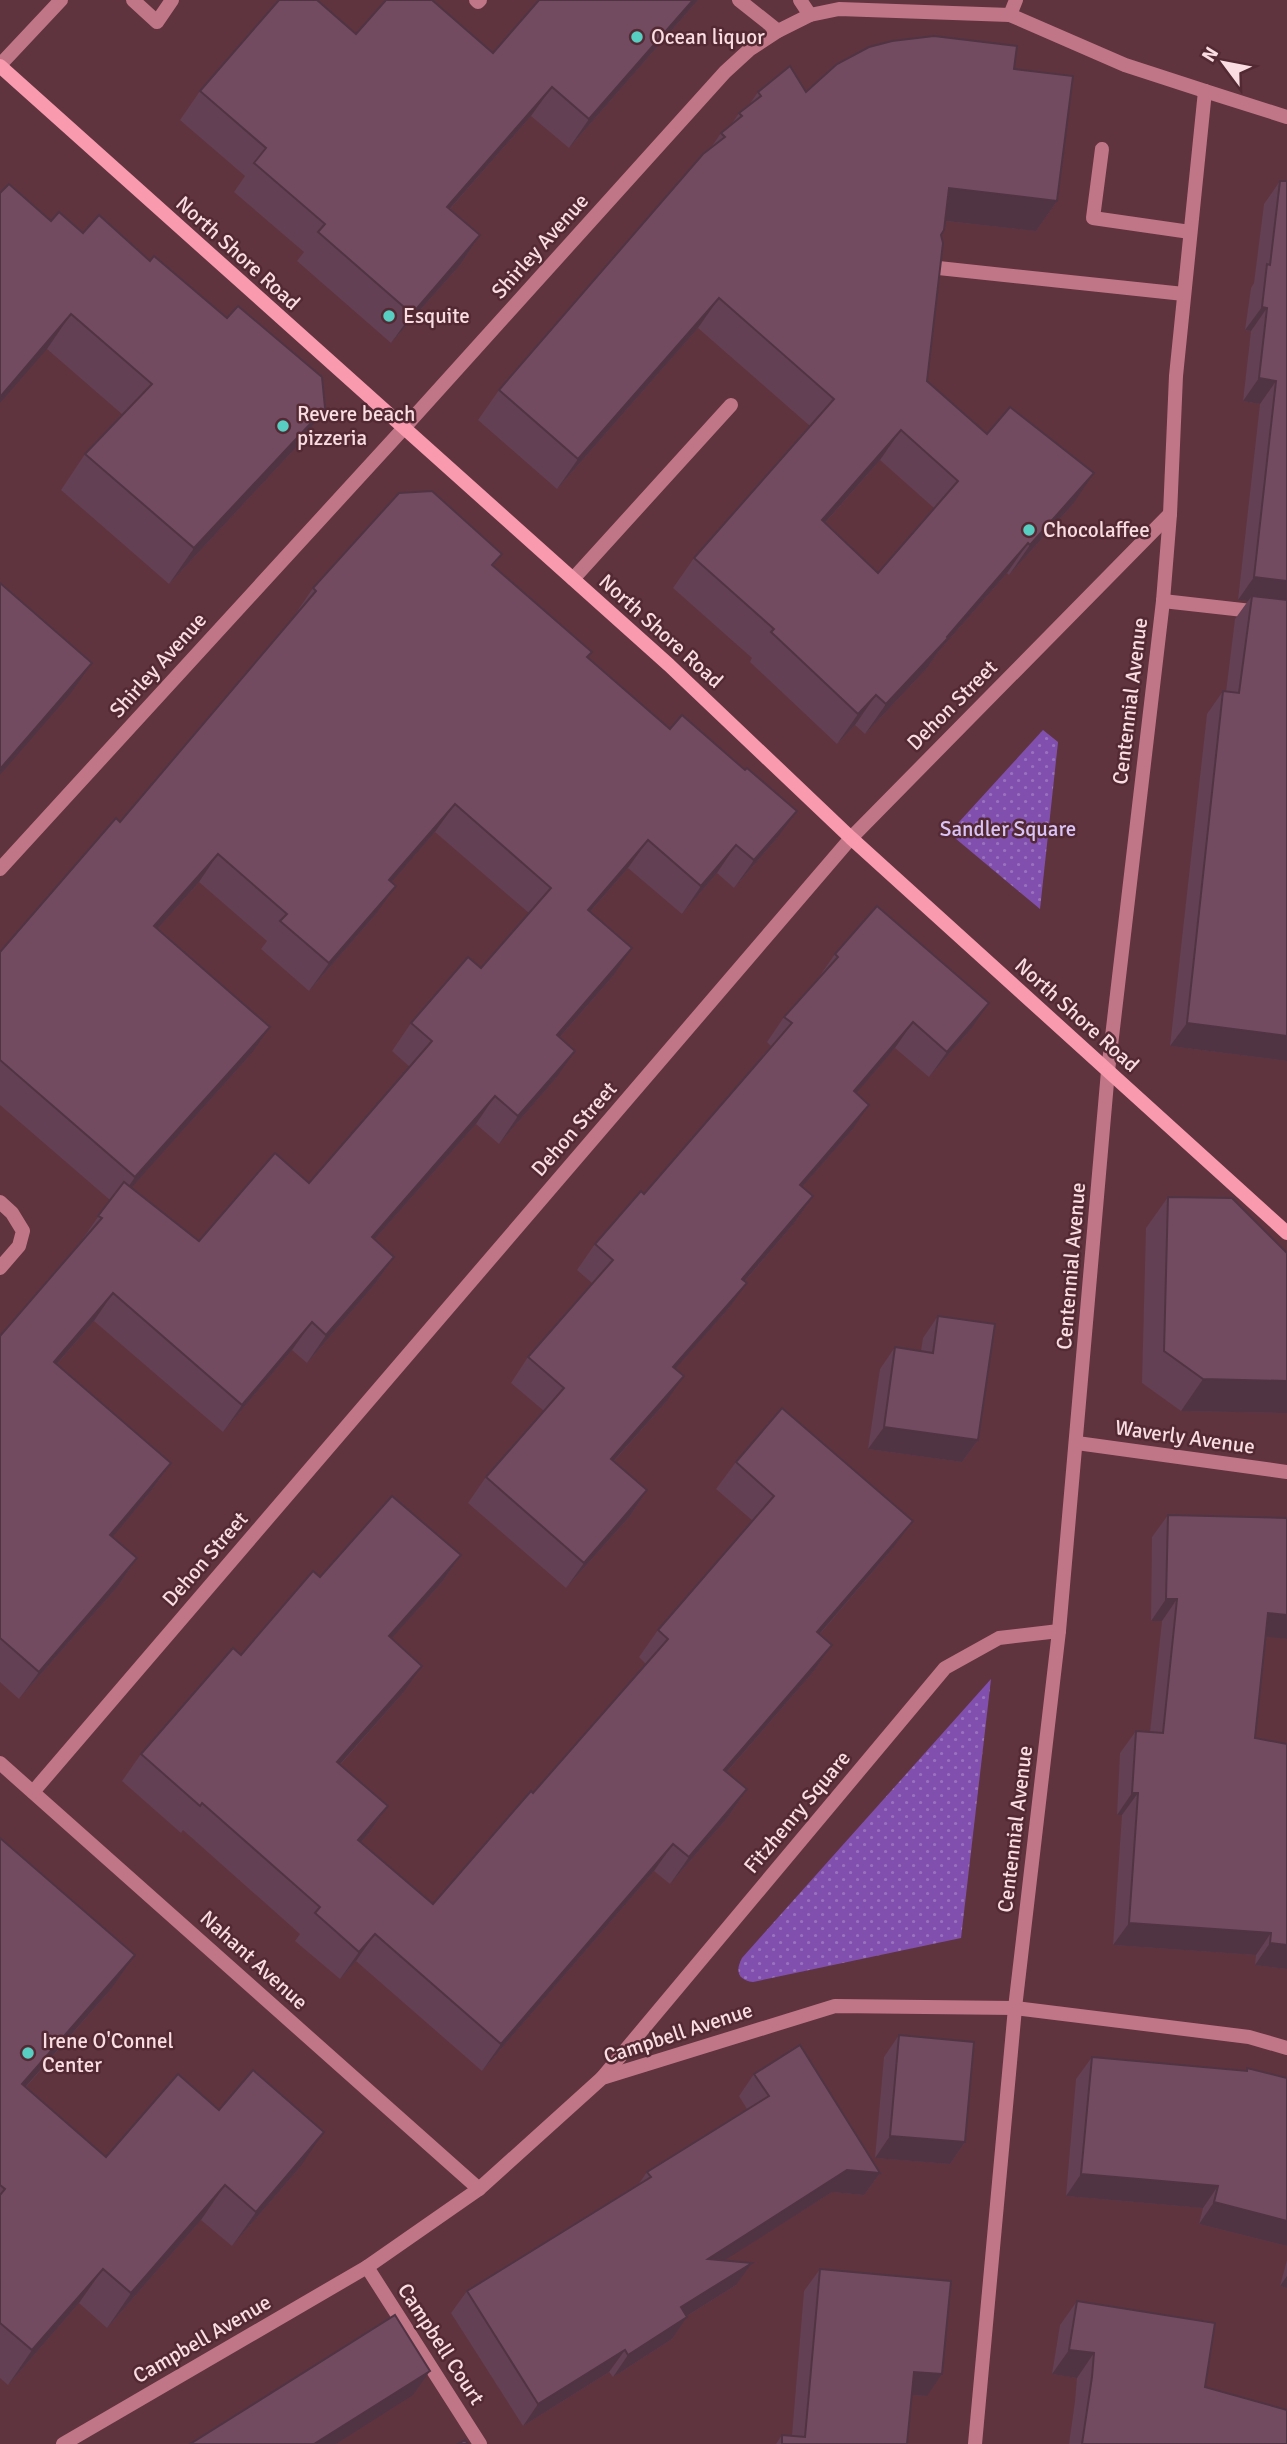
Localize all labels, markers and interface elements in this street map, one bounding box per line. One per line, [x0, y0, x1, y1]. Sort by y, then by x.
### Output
place label: Ocean liquor [651, 24, 765, 50]
north arrow [1189, 28, 1259, 98]
marker: Ocean liquor [629, 29, 645, 45]
text: N [1197, 43, 1224, 66]
street label: Shirley Avenue [486, 188, 594, 304]
street label: North Shore Road [171, 190, 305, 316]
place label: Esquite [403, 303, 470, 329]
marker: Esquite [381, 308, 397, 324]
place label: Revere beach pizzeria [297, 401, 415, 451]
marker: Revere beach pizzeria [275, 418, 291, 434]
place label: Chocolaffee [1043, 517, 1150, 543]
marker: Chocolaffee [1021, 522, 1037, 538]
street label: North Shore Road [594, 568, 728, 694]
street label: Shirley Avenue [104, 607, 212, 723]
street label: Centennial Avenue [1107, 616, 1153, 786]
street label: Dehon Street [901, 654, 1003, 756]
park label: Sandler Square [940, 816, 1076, 842]
street label: North Shore Road [1010, 952, 1144, 1078]
street label: Dehon Street [526, 1076, 622, 1182]
street label: Centennial Avenue [1051, 1181, 1091, 1351]
street label: Waverly Avenue [1113, 1414, 1257, 1460]
street label: Dehon Street [157, 1506, 253, 1612]
street label: Centennial Avenue [992, 1744, 1038, 1914]
street label: Fitzhenry Square [738, 1745, 856, 1879]
street label: Nahant Avenue [195, 1905, 313, 2015]
street label: Campbell Avenue [600, 1997, 756, 2069]
place label: Irene O'Connel Center [42, 2028, 174, 2078]
marker: Irene O'Connel Center [20, 2045, 36, 2061]
street label: Campbell Court [392, 2278, 490, 2410]
street label: Campbell Avenue [128, 2289, 276, 2389]

